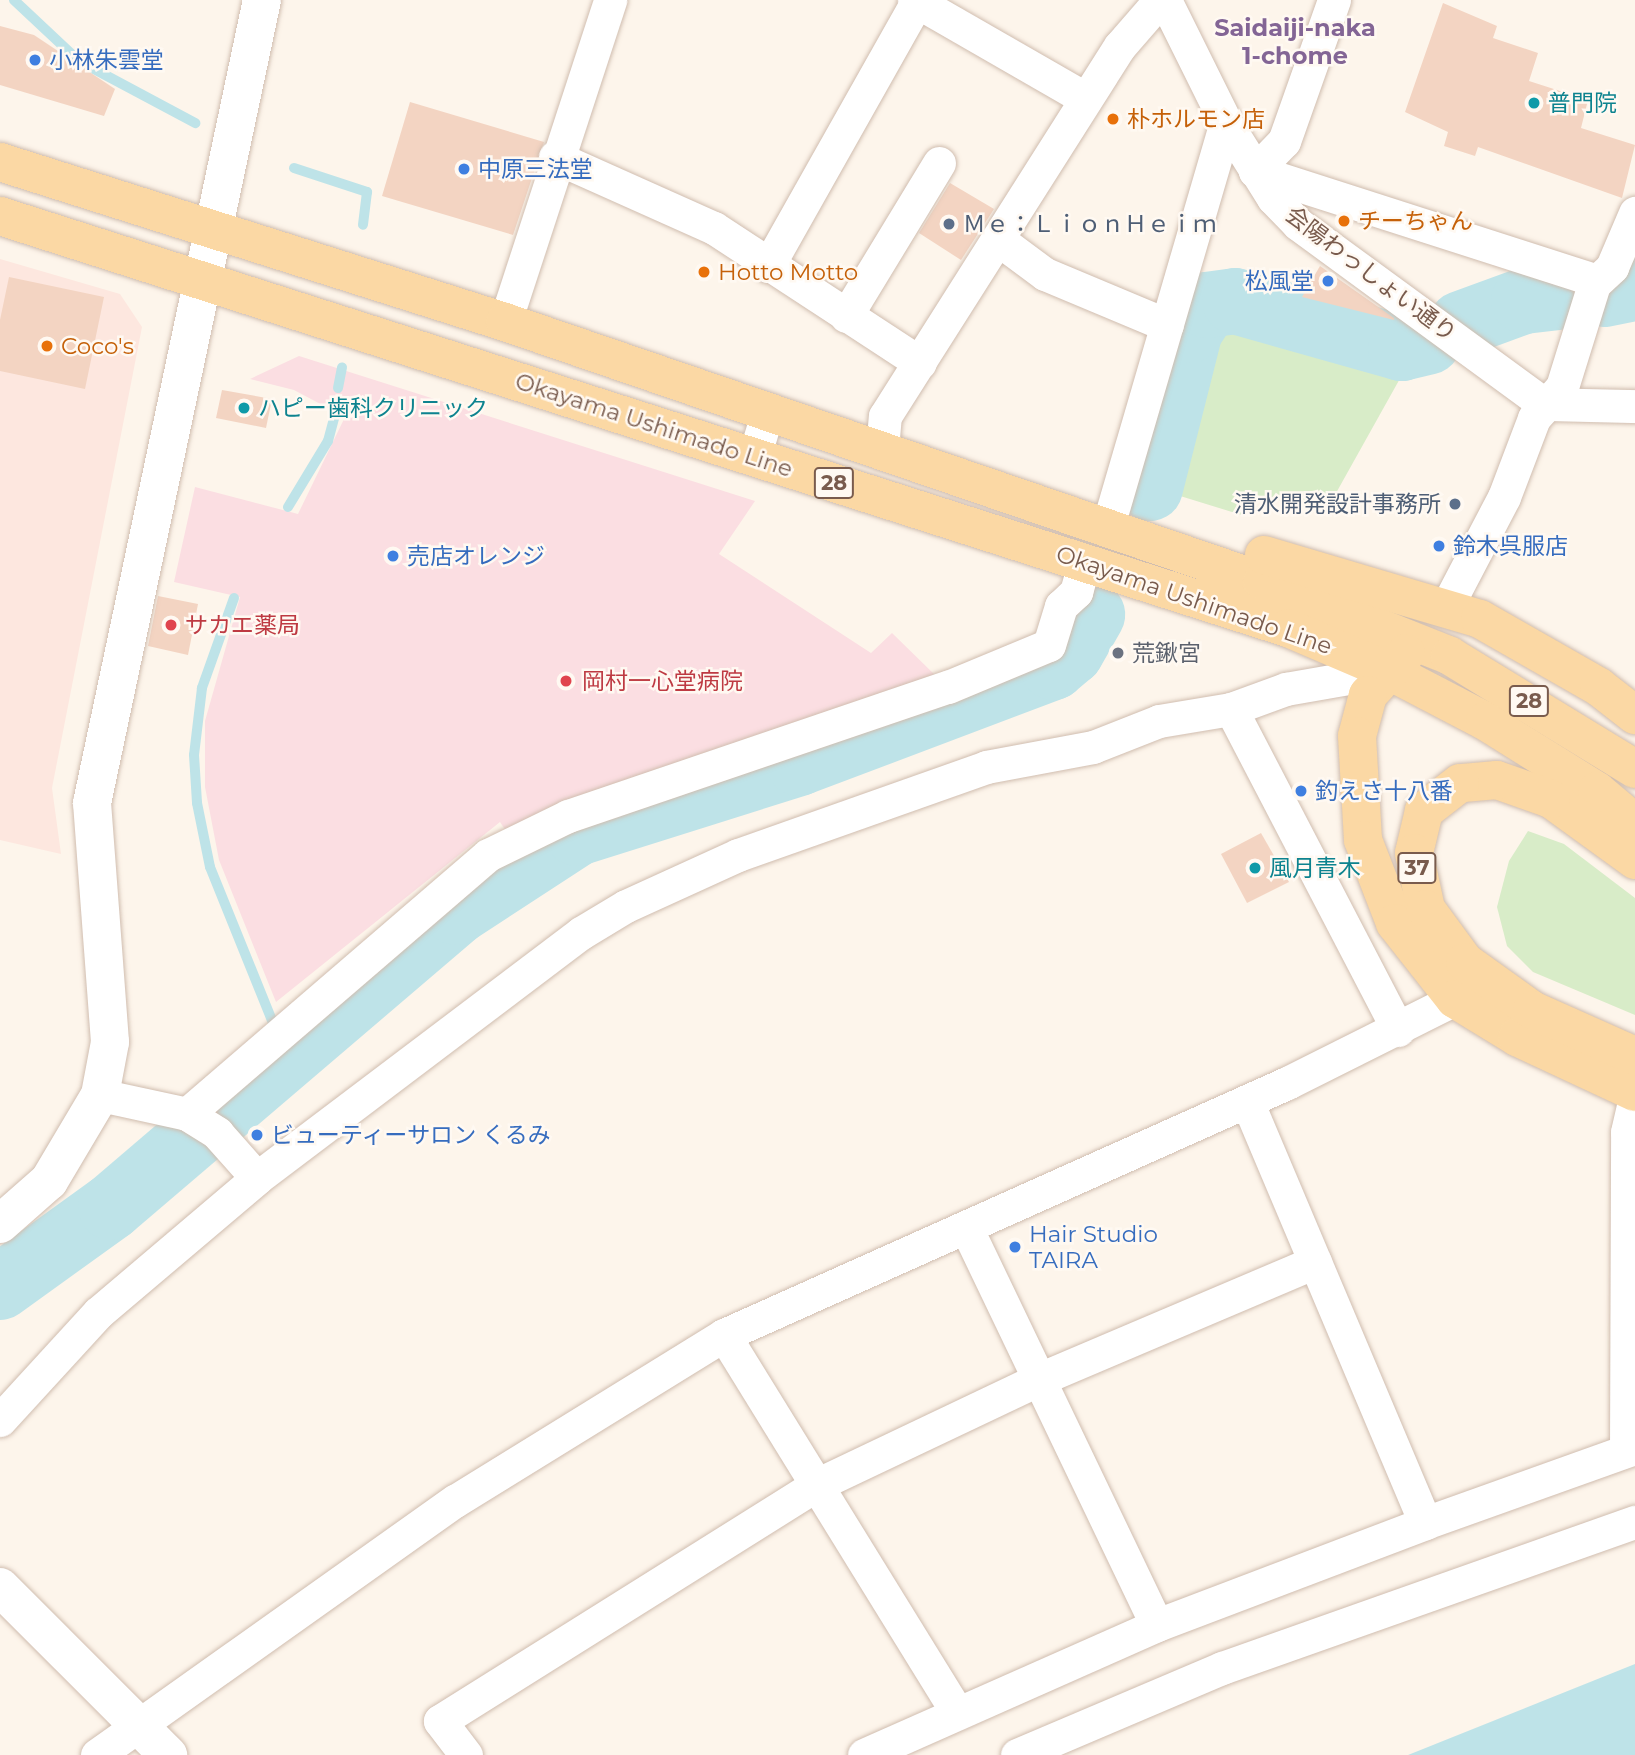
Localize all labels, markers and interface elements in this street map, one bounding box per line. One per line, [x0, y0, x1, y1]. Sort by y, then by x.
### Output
district label: Saidaiji-naka 1-chome [1214, 14, 1376, 70]
place label: 小林朱雲堂 [49, 46, 164, 74]
marker: 小林朱雲堂 [27, 52, 43, 68]
place label: 普門院 [1548, 89, 1617, 117]
marker: 普門院 [1526, 95, 1542, 111]
place label: 朴ホルモン店 [1127, 105, 1265, 133]
marker: 朴ホルモン店 [1105, 111, 1121, 127]
place label: 中原三法堂 [478, 155, 593, 183]
marker: 中原三法堂 [456, 161, 472, 177]
street label: 会陽わっしょい通り [1280, 201, 1462, 347]
place label: チーちゃん [1358, 207, 1473, 235]
place label: Ｍｅ：ＬｉｏｎＨｅｉｍ [963, 210, 1216, 238]
marker: チーちゃん [1336, 213, 1352, 229]
marker: Ｍｅ：ＬｉｏｎＨｅｉｍ [941, 216, 957, 232]
place label: Hotto Motto [718, 258, 858, 286]
marker: Hotto Motto [696, 264, 712, 280]
place label: 松風堂 [1245, 267, 1314, 295]
marker: 松風堂 [1320, 273, 1336, 289]
place label: Coco's [61, 332, 134, 360]
marker: Coco's [39, 338, 55, 354]
street label: Okayama Ushimado Line [512, 367, 796, 483]
place label: ハピー歯科クリニック [258, 394, 488, 422]
marker: ハピー歯科クリニック [236, 400, 252, 416]
road number: 28 [813, 466, 855, 500]
place label: 清水開発設計事務所 [1234, 490, 1441, 518]
marker: 清水開発設計事務所 [1447, 496, 1463, 512]
place label: 鈴木呉服店 [1453, 532, 1568, 560]
marker: 鈴木呉服店 [1431, 538, 1447, 554]
street label: Okayama Ushimado Line [1052, 540, 1336, 660]
place label: 売店オレンジ [407, 542, 545, 570]
marker: 売店オレンジ [385, 548, 401, 564]
place label: サカエ薬局 [185, 611, 300, 639]
marker: サカエ薬局 [163, 617, 179, 633]
place label: 荒鍬宮 [1132, 639, 1201, 667]
marker: 荒鍬宮 [1110, 645, 1126, 661]
place label: 岡村一心堂病院 [582, 667, 743, 695]
marker: 岡村一心堂病院 [556, 671, 576, 691]
road number: 28 [1508, 684, 1550, 718]
place label: 釣えさ十八番 [1315, 777, 1453, 805]
marker: 釣えさ十八番 [1293, 783, 1309, 799]
road number: 37 [1396, 850, 1438, 886]
place label: 風月青木 [1269, 854, 1361, 882]
marker: 風月青木 [1247, 860, 1263, 876]
place label: ビューティーサロン くるみ [271, 1121, 553, 1149]
marker: ビューティーサロン くるみ [249, 1127, 265, 1143]
place label: Hair Studio TAIRA [1029, 1220, 1158, 1274]
marker: Hair Studio TAIRA [1007, 1239, 1023, 1255]

